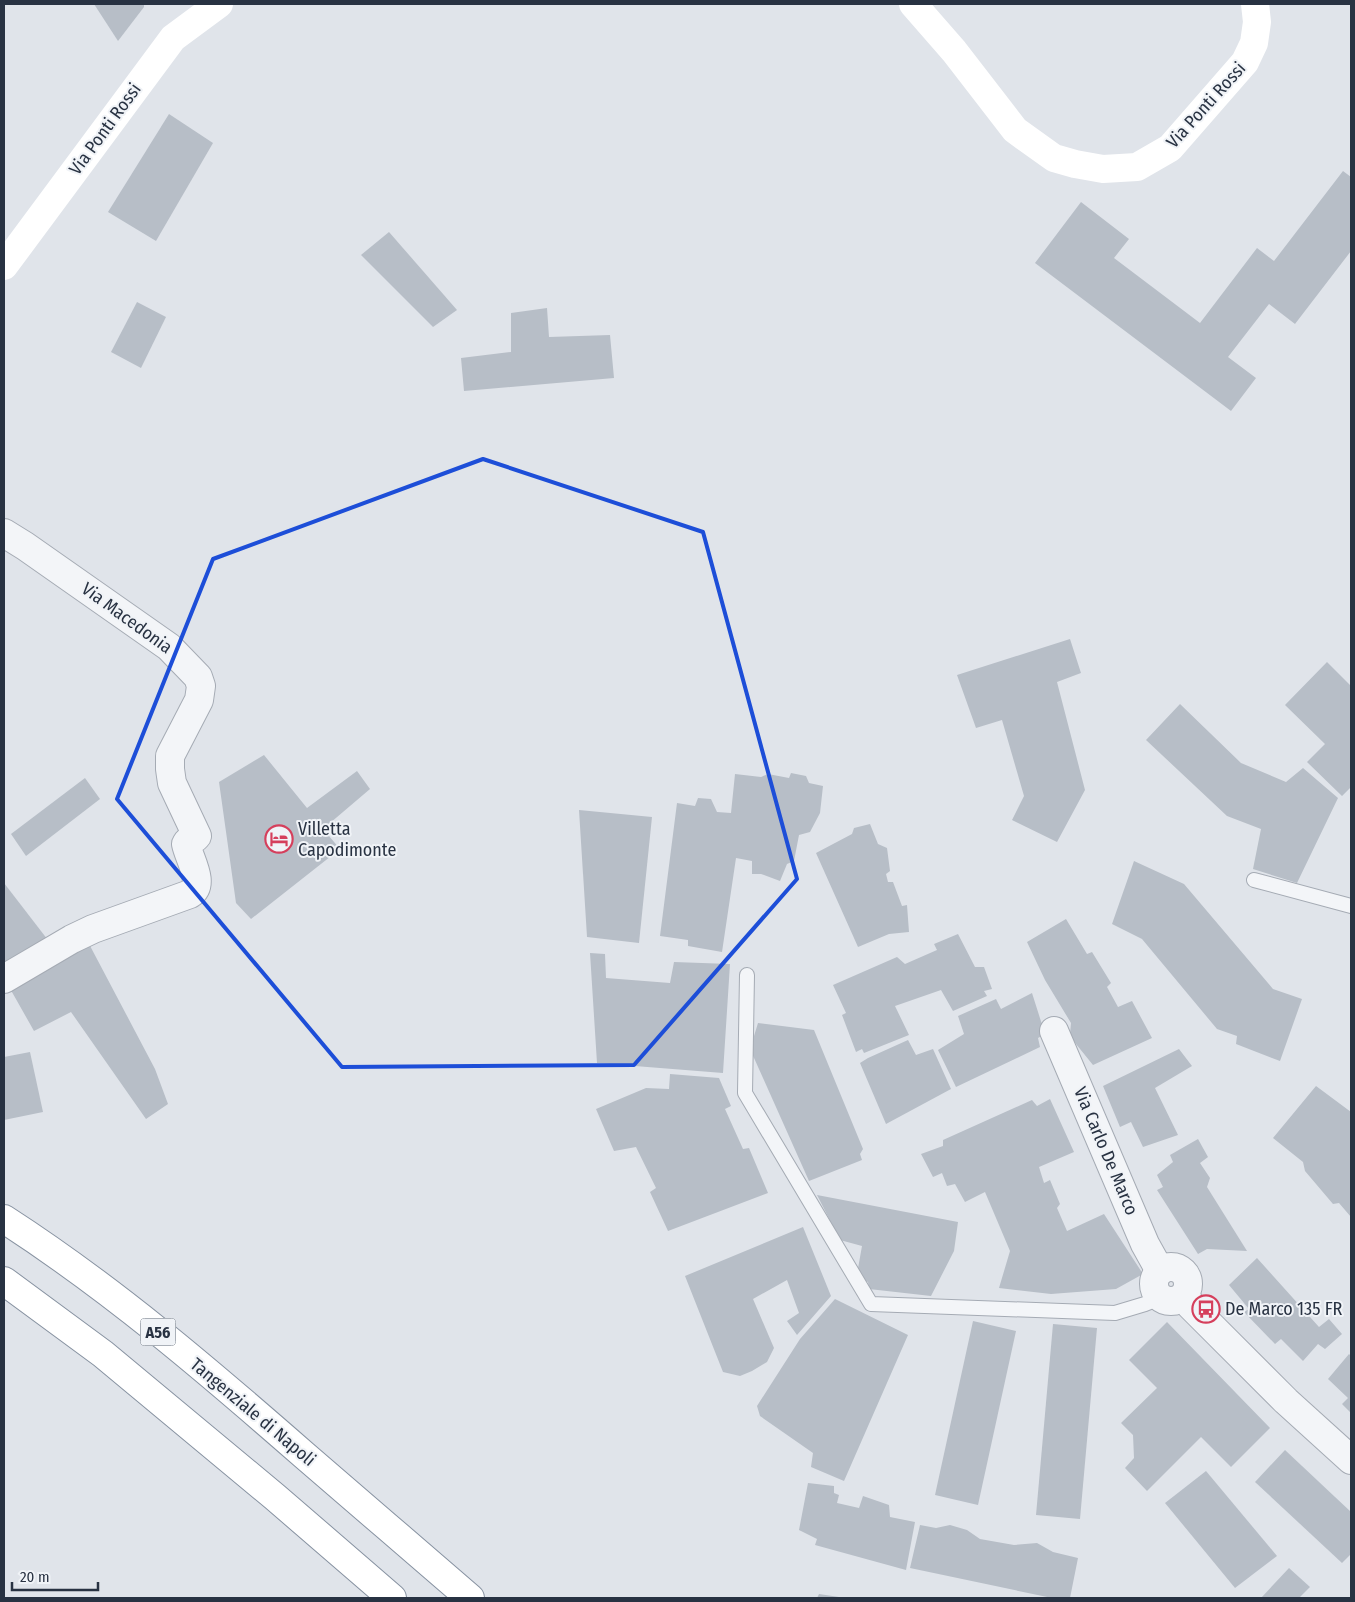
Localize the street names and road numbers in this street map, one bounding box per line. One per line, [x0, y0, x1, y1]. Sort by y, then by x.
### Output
street label: Via Ponti Rossi [1162, 58, 1250, 152]
street label: Via Ponti Rossi [64, 79, 146, 179]
street label: Via Macedonia [77, 578, 177, 658]
street label: Via Carlo De Marco [1069, 1084, 1143, 1218]
road number: A56 [140, 1318, 176, 1345]
street label: Tangenziale di Napoli [186, 1353, 320, 1471]

